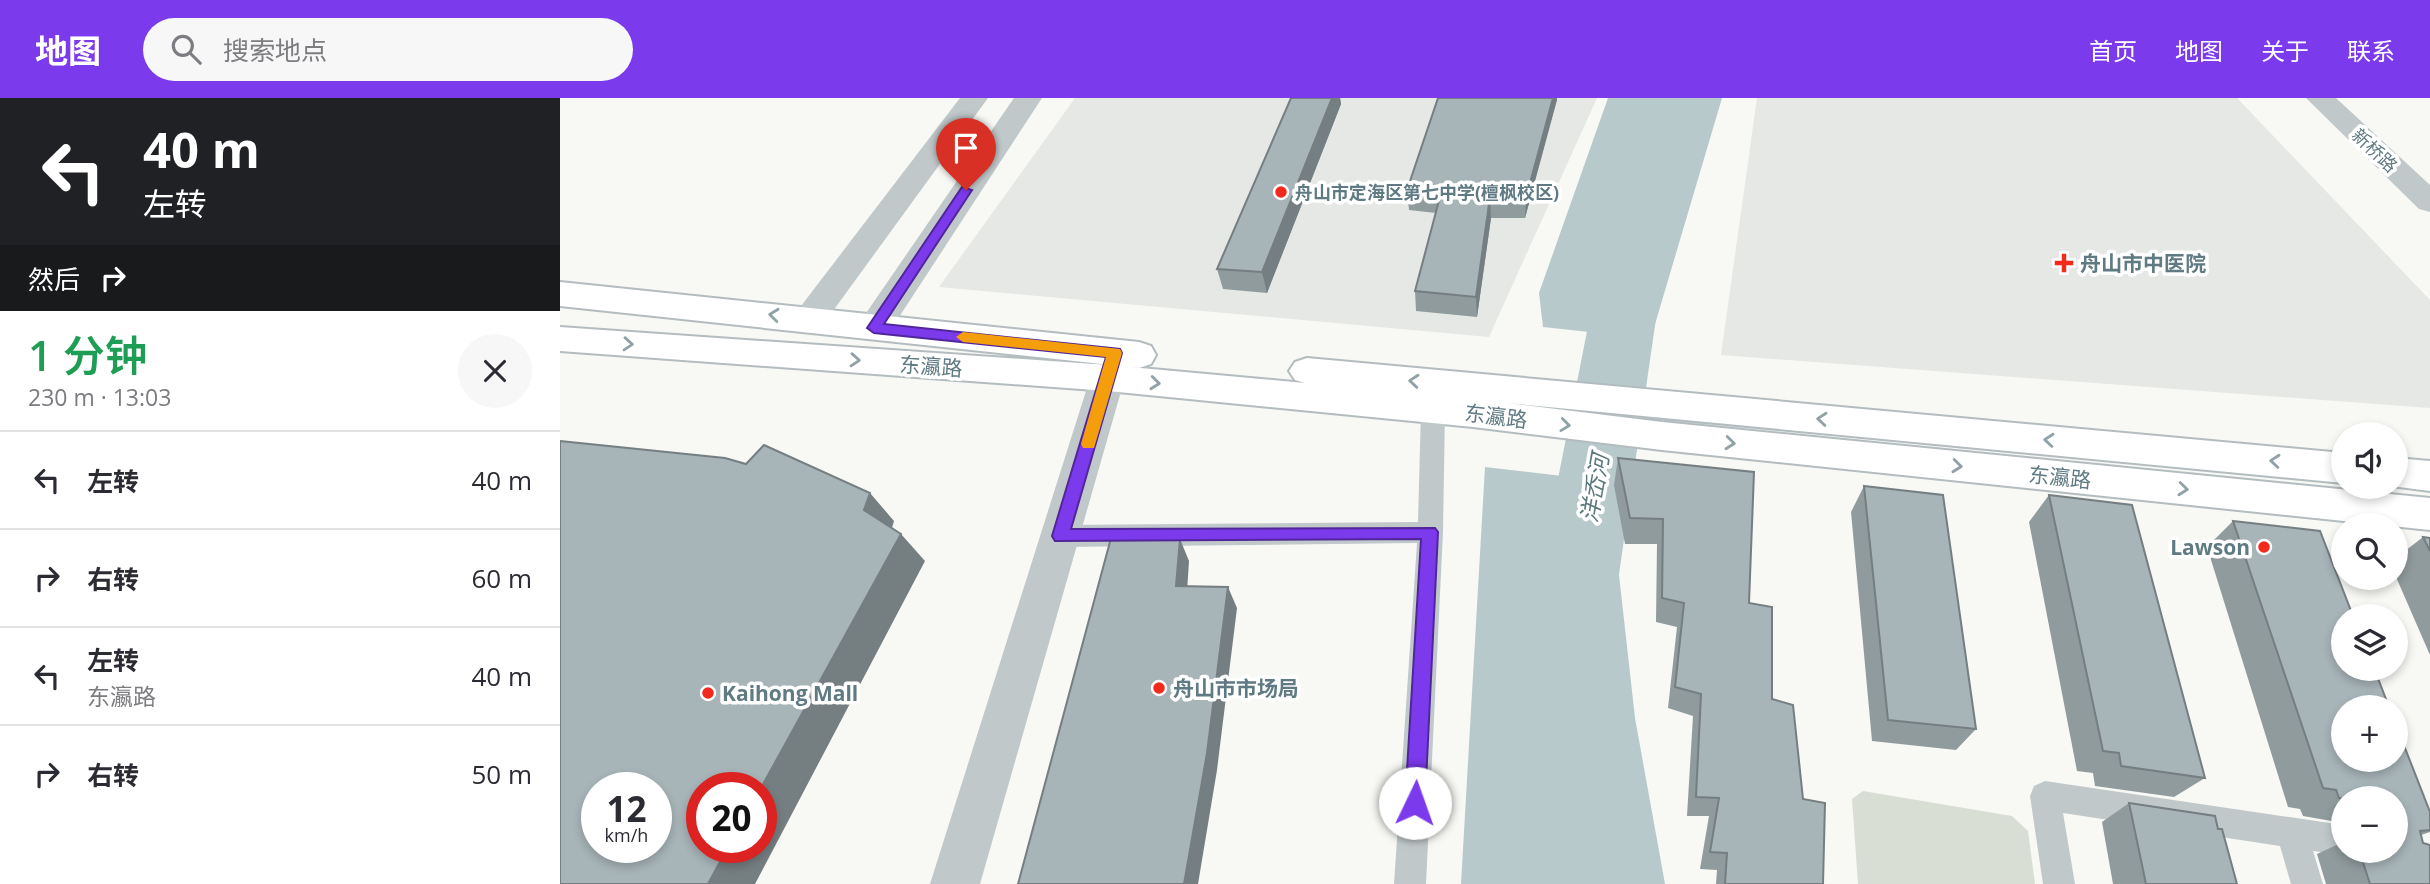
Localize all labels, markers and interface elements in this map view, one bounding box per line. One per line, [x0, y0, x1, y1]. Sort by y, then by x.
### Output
search box [143, 18, 633, 81]
text: 地图 [35, 28, 101, 73]
icon: search [167, 30, 205, 68]
text: 搜索地点 [223, 32, 327, 68]
text: 首页 [2089, 34, 2137, 67]
text: 地图 [2175, 34, 2223, 67]
text: 关于 [2261, 34, 2309, 67]
text: 联系 [2347, 34, 2395, 67]
text: 40 m [143, 116, 260, 182]
pin [936, 118, 996, 190]
street label: 新桥路 [2347, 123, 2403, 177]
icon: left [28, 126, 119, 217]
icon: arrive [947, 129, 985, 167]
place label: 舟山市定海区第七中学(檀枫校区) [1295, 180, 1559, 204]
text: 左转 [143, 182, 207, 225]
marker: 舟山市定海区第七中学(檀枫校区) [1273, 184, 1289, 200]
place label: 舟山市中医院 [2080, 249, 2206, 277]
marker: 舟山市中医院 [2054, 253, 2074, 273]
icon: right [94, 259, 132, 297]
text: 然后 [28, 261, 80, 297]
one-way arrow [768, 307, 780, 322]
text: 1 分钟 [28, 326, 147, 383]
button: close [458, 334, 532, 408]
one-way arrow [623, 336, 634, 351]
street label: 东瀛路 [899, 350, 963, 382]
one-way arrow [850, 352, 861, 367]
one-way arrow [1409, 373, 1420, 388]
one-way arrow [1150, 375, 1161, 390]
text: 230 m · 13:03 [28, 381, 171, 413]
street label: 东瀛路 [1463, 398, 1529, 434]
one-way arrow [1816, 412, 1827, 427]
one-way arrow [1559, 417, 1571, 432]
map controls [2331, 422, 2408, 863]
button: sound [2331, 422, 2408, 499]
one-way arrow [2043, 433, 2054, 448]
one-way arrow [1724, 436, 1736, 451]
water label: 洋岙河 [1572, 447, 1616, 525]
one-way arrow [2269, 454, 2281, 469]
one-way arrow [1951, 459, 1962, 474]
street label: 东瀛路 [2027, 460, 2093, 494]
icon: left [28, 461, 66, 499]
text: 40 m [471, 462, 532, 498]
text: 左转 [87, 463, 139, 499]
one-way arrow [2177, 482, 2189, 497]
button: search [2331, 513, 2408, 590]
place label: Lawson [2170, 533, 2250, 561]
marker: Lawson [2256, 539, 2272, 555]
icon: right [28, 559, 66, 597]
text: 60 m [471, 560, 532, 596]
text: 右转 [87, 561, 139, 597]
button: layers [2331, 604, 2408, 681]
text: 左转 [87, 642, 139, 678]
icon: left [28, 657, 66, 695]
text: 40 m [471, 658, 532, 694]
place label: 舟山市市场局 [1173, 674, 1299, 702]
place label: Kaihong Mall [722, 679, 858, 707]
text: 东瀛路 [87, 680, 156, 712]
marker: 舟山市市场局 [1151, 680, 1167, 696]
marker: Kaihong Mall [700, 685, 716, 701]
button: + [2331, 695, 2408, 772]
icon: right [28, 755, 66, 793]
text: 50 m [471, 756, 532, 792]
text: 右转 [87, 757, 139, 793]
position arrow [1378, 766, 1452, 840]
speed limit sign: 20 [686, 772, 777, 863]
text: 12 [606, 785, 647, 832]
button: − [2331, 786, 2408, 863]
text: km/h [605, 823, 648, 847]

